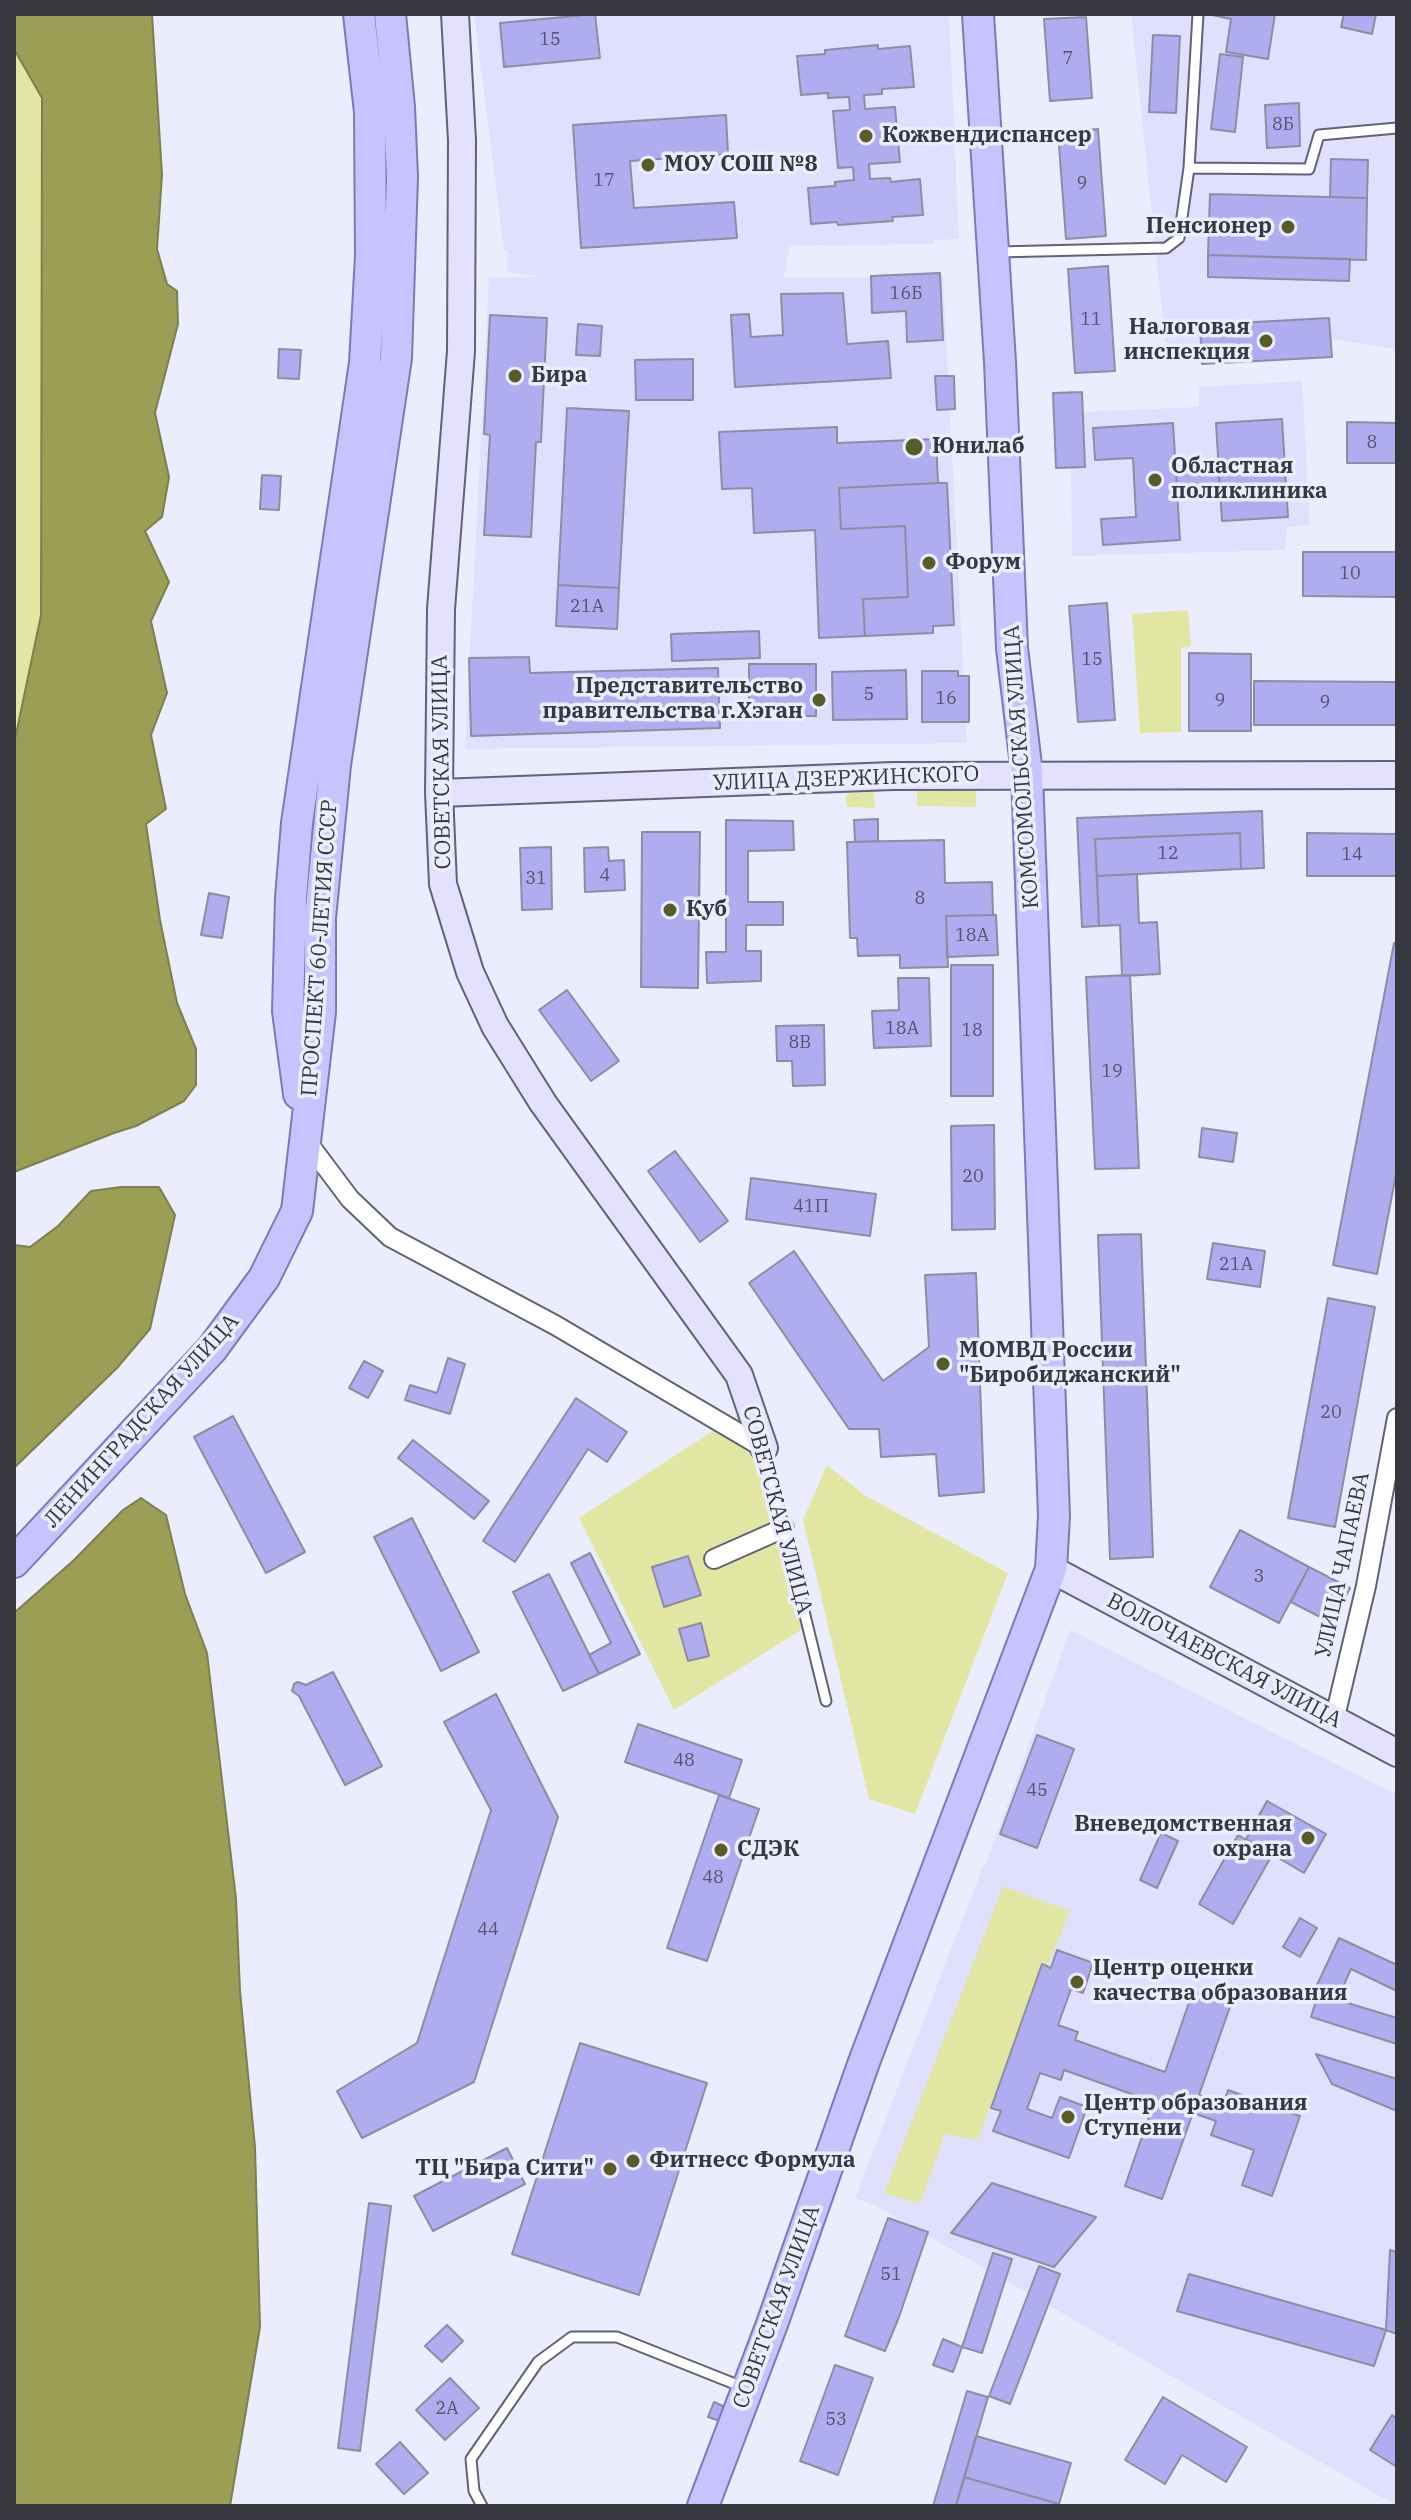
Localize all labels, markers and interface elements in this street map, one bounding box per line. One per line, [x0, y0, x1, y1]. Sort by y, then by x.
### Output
house number: 15 [539, 29, 561, 51]
house number: 7 [1063, 48, 1073, 70]
house number: 8Б [1272, 114, 1294, 136]
place label: Кожвендиспансер [882, 123, 1092, 149]
marker: Кожвендиспансер [857, 127, 875, 145]
place label: МОУ СОШ №8 [664, 152, 818, 178]
marker: МОУ СОШ №8 [639, 156, 657, 174]
house number: 17 [593, 170, 615, 192]
house number: 9 [1077, 173, 1087, 195]
place label: Пенсионер [1146, 214, 1272, 240]
marker: Пенсионер [1279, 218, 1297, 236]
house number: 16Б [890, 283, 922, 305]
house number: 11 [1080, 309, 1102, 331]
place label: Налоговая инспекция [1124, 315, 1250, 366]
marker: Налоговая инспекция [1257, 332, 1275, 350]
place label: Бира [531, 363, 587, 389]
marker: Бира [506, 367, 524, 385]
house number: 8 [1367, 432, 1377, 454]
place label: Юнилаб [932, 434, 1025, 460]
marker: Юнилаб [903, 436, 925, 458]
place label: Областная поликлиника [1171, 454, 1328, 506]
marker: Областная поликлиника [1146, 471, 1164, 489]
place label: Форум [945, 550, 1021, 576]
marker: Форум [920, 554, 938, 572]
house number: 10 [1339, 563, 1361, 585]
house number: 21А [570, 596, 604, 618]
street label: КОМСОМОЛЬСКАЯ УЛИЦА [999, 624, 1045, 910]
house number: 15 [1081, 649, 1103, 671]
street label: СОВЕТСКАЯ УЛИЦА [427, 654, 457, 870]
place label: Представительство правительства г.Хэган [543, 674, 803, 726]
house number: 5 [864, 684, 874, 706]
house number: 16 [935, 688, 957, 710]
house number: 9 [1215, 690, 1225, 712]
marker: Представительство правительства г.Хэган [810, 691, 828, 709]
house number: 9 [1320, 692, 1330, 714]
street label: УЛИЦА ДЗЕРЖИНСКОГО [712, 761, 980, 797]
street label: ПРОСПЕКТ 60-ЛЕТИЯ СССР [296, 799, 344, 1097]
house number: 12 [1157, 843, 1179, 865]
house number: 14 [1341, 844, 1363, 866]
house number: 4 [600, 865, 610, 887]
house number: 31 [525, 868, 547, 890]
house number: 8 [915, 888, 925, 910]
place label: Куб [686, 897, 727, 923]
marker: Куб [661, 901, 679, 919]
house number: 18А [955, 925, 989, 947]
house number: 18А [885, 1018, 919, 1040]
house number: 18 [961, 1020, 983, 1042]
house number: 8В [789, 1032, 811, 1054]
house number: 19 [1101, 1061, 1123, 1083]
house number: 20 [962, 1166, 984, 1188]
house number: 41П [793, 1196, 829, 1218]
house number: 21А [1219, 1254, 1253, 1276]
street label: ЛЕНИНГРАДСКАЯ УЛИЦА [39, 1309, 245, 1533]
place label: МОМВД России "Биробиджанский" [959, 1338, 1181, 1390]
marker: МОМВД России "Биробиджанский" [934, 1355, 952, 1373]
house number: 20 [1320, 1402, 1342, 1424]
street label: СОВЕТСКАЯ УЛИЦА [736, 1403, 818, 1617]
street label: УЛИЦА ЧАПАЕВА [1310, 1470, 1376, 1660]
house number: 3 [1254, 1566, 1264, 1588]
street label: ВОЛОЧАЕВСКАЯ УЛИЦА [1102, 1588, 1346, 1734]
house number: 48 [673, 1750, 695, 1772]
house number: 45 [1026, 1780, 1048, 1802]
place label: Вневедомственная охрана [1074, 1812, 1292, 1864]
marker: Вневедомственная охрана [1299, 1829, 1317, 1847]
place label: СДЭК [737, 1837, 799, 1863]
marker: СДЭК [712, 1841, 730, 1859]
house number: 48 [702, 1867, 724, 1889]
house number: 44 [477, 1919, 499, 1941]
place label: Центр оценки качества образования [1093, 1956, 1348, 2008]
marker: Центр оценки качества образования [1068, 1973, 1086, 1991]
place label: Центр образования Ступени [1084, 2091, 1308, 2142]
marker: Центр образования Ступени [1059, 2108, 1077, 2126]
place label: Фитнесс Формула [649, 2148, 856, 2174]
marker: Фитнесс Формула [624, 2152, 642, 2170]
place label: ТЦ "Бира Сити" [415, 2156, 594, 2182]
marker: ТЦ "Бира Сити" [601, 2160, 619, 2178]
street label: СОВЕТСКАЯ УЛИЦА [728, 2202, 826, 2412]
house number: 51 [880, 2264, 902, 2286]
house number: 2А [435, 2398, 459, 2420]
house number: 53 [825, 2409, 847, 2431]

